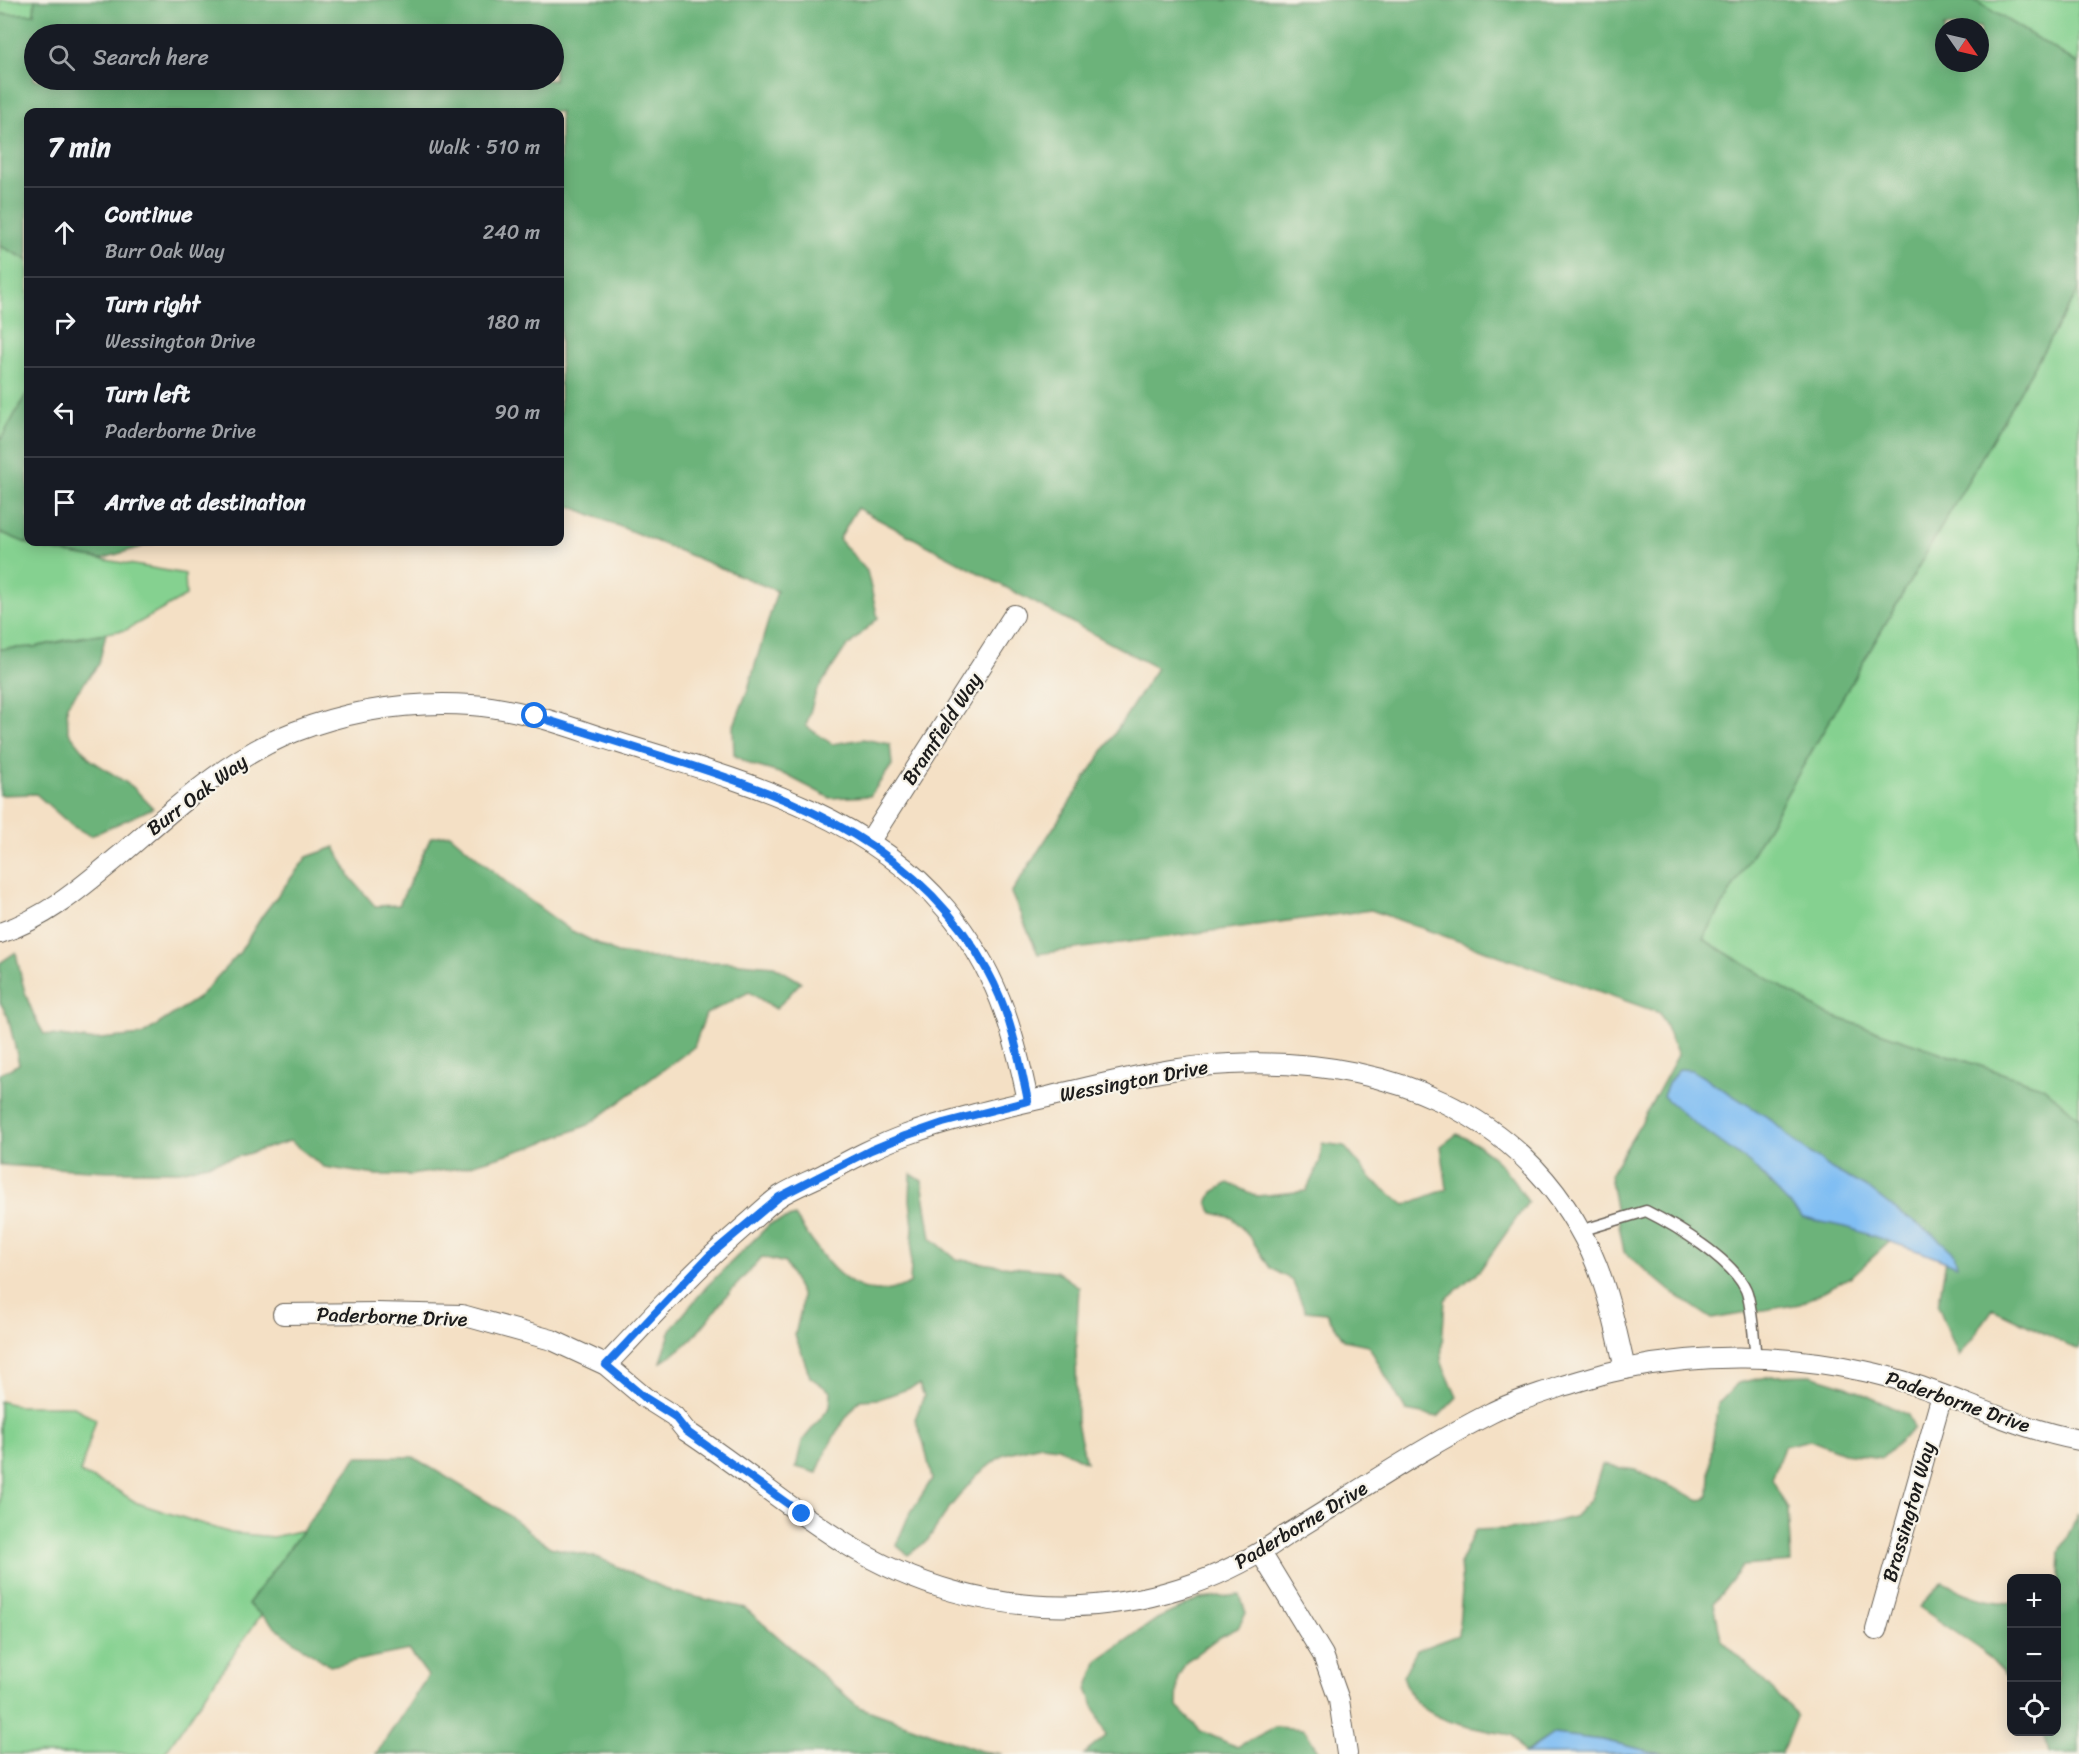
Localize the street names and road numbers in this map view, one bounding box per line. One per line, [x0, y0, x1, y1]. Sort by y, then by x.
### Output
street label: Bramfield Way [892, 665, 992, 792]
street label: Burr Oak Way [139, 745, 256, 845]
street label: Wessington Drive [1057, 1049, 1211, 1113]
street label: Paderborne Drive [316, 1297, 468, 1337]
street label: Paderborne Drive [1881, 1361, 2035, 1443]
street label: Brassington Way [1872, 1437, 1946, 1586]
street label: Paderborne Drive [1227, 1471, 1375, 1579]

